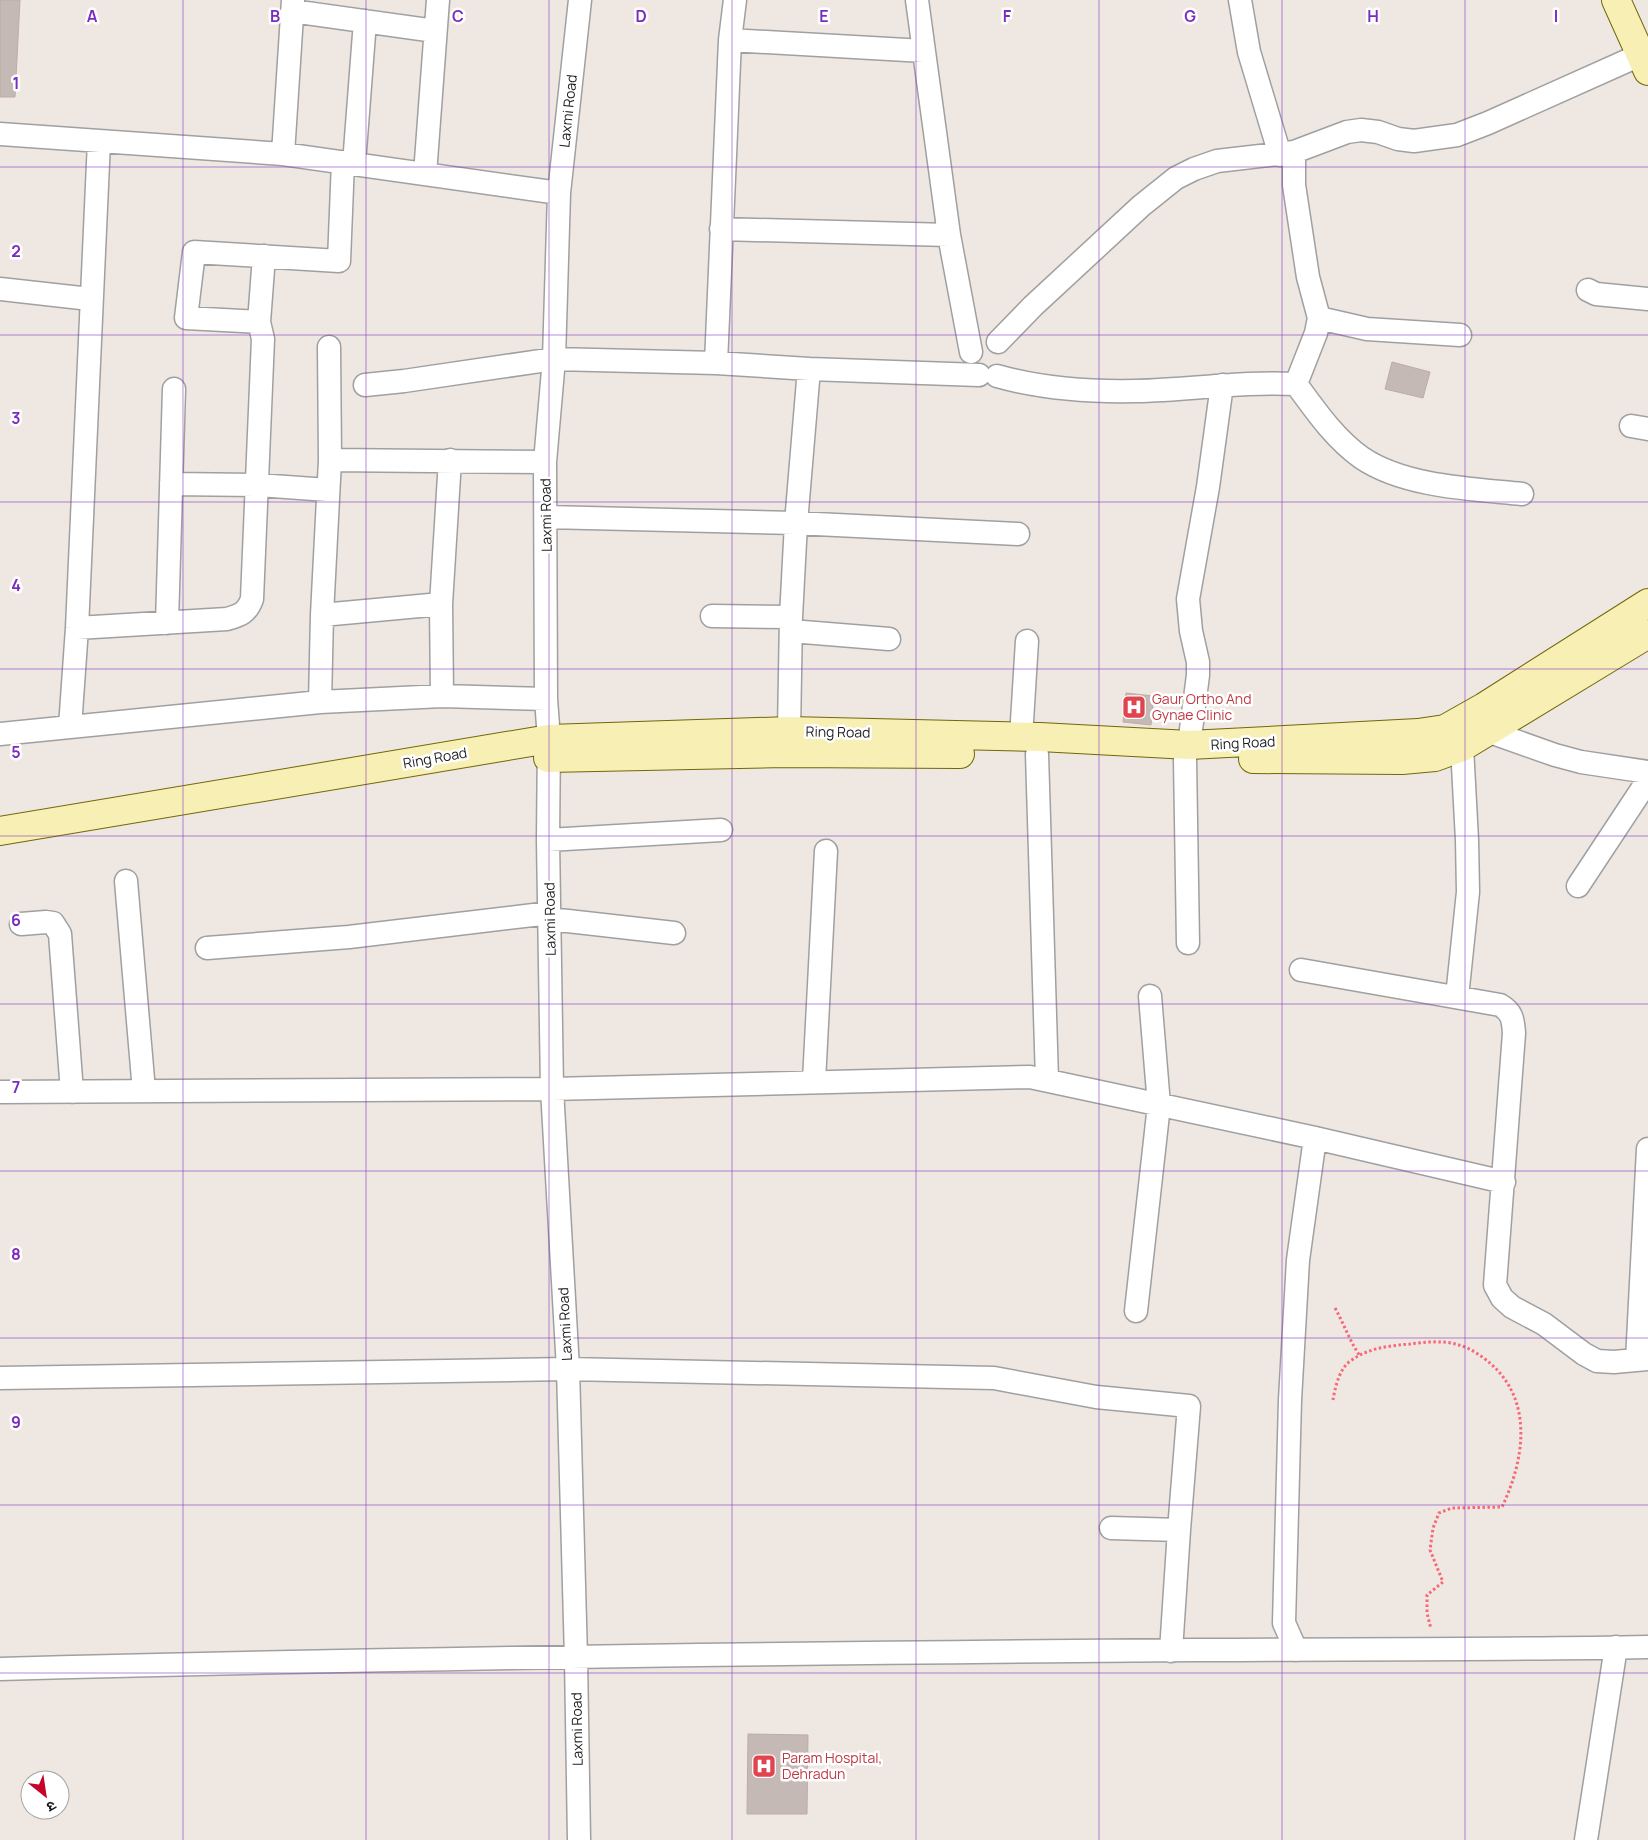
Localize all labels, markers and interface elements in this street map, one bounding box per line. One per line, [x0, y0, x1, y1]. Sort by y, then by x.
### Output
text: A [87, 5, 98, 27]
text: B [270, 5, 280, 27]
text: C [452, 5, 464, 27]
text: D [635, 5, 647, 27]
text: E [819, 5, 829, 27]
text: F [1003, 5, 1012, 27]
text: G [1184, 5, 1196, 27]
text: H [1367, 5, 1379, 27]
text: I [1554, 5, 1558, 27]
text: 1 [12, 72, 20, 94]
street label: Laxmi Road [554, 73, 581, 148]
text: 2 [11, 240, 21, 262]
text: 3 [11, 407, 21, 429]
street label: Laxmi Road [535, 478, 556, 552]
text: 4 [11, 574, 21, 596]
place label: Gaur Ortho And Gynae Clinic [1152, 689, 1251, 724]
hospital icon: Gaur Ortho And Gynae Clinic [1121, 694, 1147, 720]
street label: Ring Road [806, 721, 871, 742]
street label: Ring Road [1210, 731, 1276, 754]
text: 5 [11, 741, 21, 763]
street label: Ring Road [401, 743, 468, 772]
street label: Laxmi Road [539, 882, 560, 956]
text: 6 [11, 909, 21, 931]
text: 7 [12, 1076, 20, 1098]
text: 8 [11, 1243, 21, 1265]
street label: Laxmi Road [553, 1287, 576, 1361]
text: 9 [11, 1411, 21, 1433]
street label: Laxmi Road [566, 1692, 587, 1766]
place label: Param Hospital, Dehradun [782, 1748, 882, 1783]
hospital icon: Param Hospital, Dehradun [751, 1753, 777, 1779]
north arrow [20, 1770, 70, 1820]
text: उ [43, 1796, 60, 1817]

